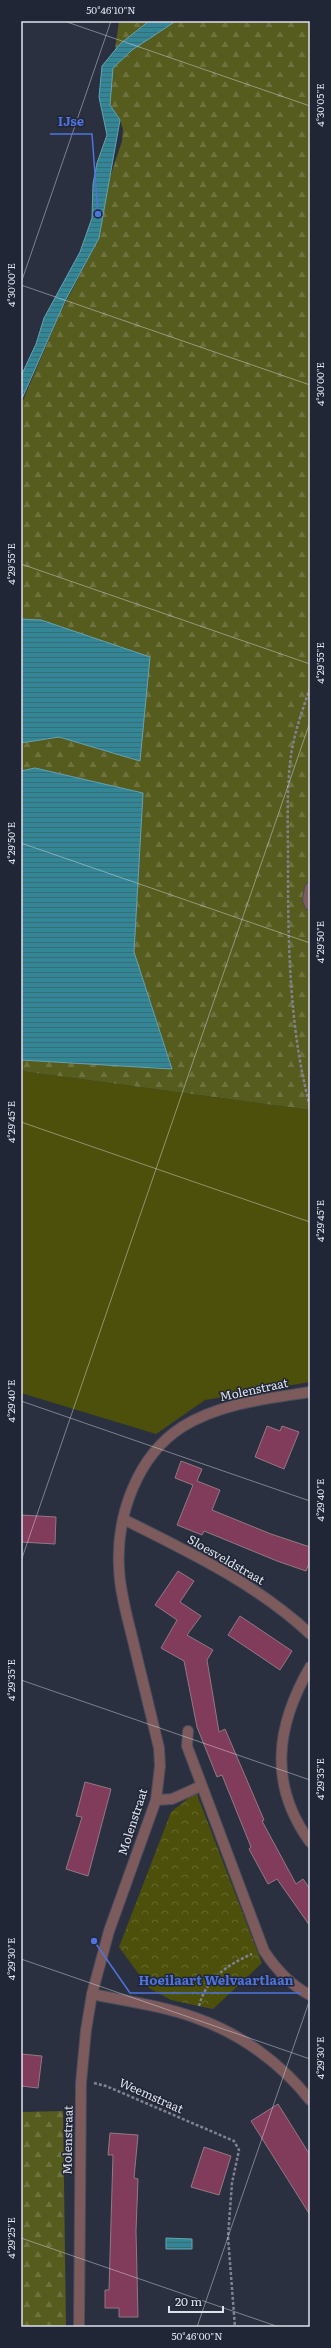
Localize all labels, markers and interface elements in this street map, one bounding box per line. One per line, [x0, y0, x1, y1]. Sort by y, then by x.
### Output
text: 50°46'10"N [86, 2, 136, 17]
text: 4°30'05"E [312, 83, 327, 127]
callout: IJse [50, 109, 92, 134]
text: IJse [58, 111, 84, 130]
text: 4°30'00"E [3, 263, 18, 307]
text: 4°30'00"E [312, 362, 327, 406]
text: 4°29'55"E [3, 543, 18, 585]
text: 4°29'55"E [312, 642, 327, 684]
text: 4°29'50"E [3, 822, 18, 864]
text: 4°29'50"E [312, 921, 327, 963]
text: 4°29'45"E [3, 1101, 18, 1143]
text: 4°29'45"E [312, 1200, 327, 1242]
street label: Molenstraat [218, 1373, 290, 1405]
text: 4°29'40"E [3, 1380, 18, 1422]
text: 4°29'40"E [312, 1479, 327, 1521]
street label: Sloesveldstraat [185, 1530, 269, 1589]
text: 4°29'35"E [3, 1659, 18, 1701]
text: 4°29'35"E [312, 1758, 327, 1800]
street label: Molenstraat [113, 1786, 151, 1858]
text: 4°29'30"E [3, 1938, 18, 1980]
callout: Hoeilaart Welvaartlaan [130, 1968, 301, 1993]
text: Hoeilaart Welvaartlaan [138, 1970, 294, 1989]
text: 4°29'30"E [312, 2037, 327, 2079]
street label: Weemstraat [116, 2073, 187, 2117]
street label: Molenstraat [57, 2105, 77, 2175]
text: 4°29'25"E [3, 2217, 18, 2259]
scale bar [169, 2288, 223, 2314]
text: 20 m [175, 2292, 202, 2310]
text: 50°46'00"N [171, 2328, 223, 2343]

